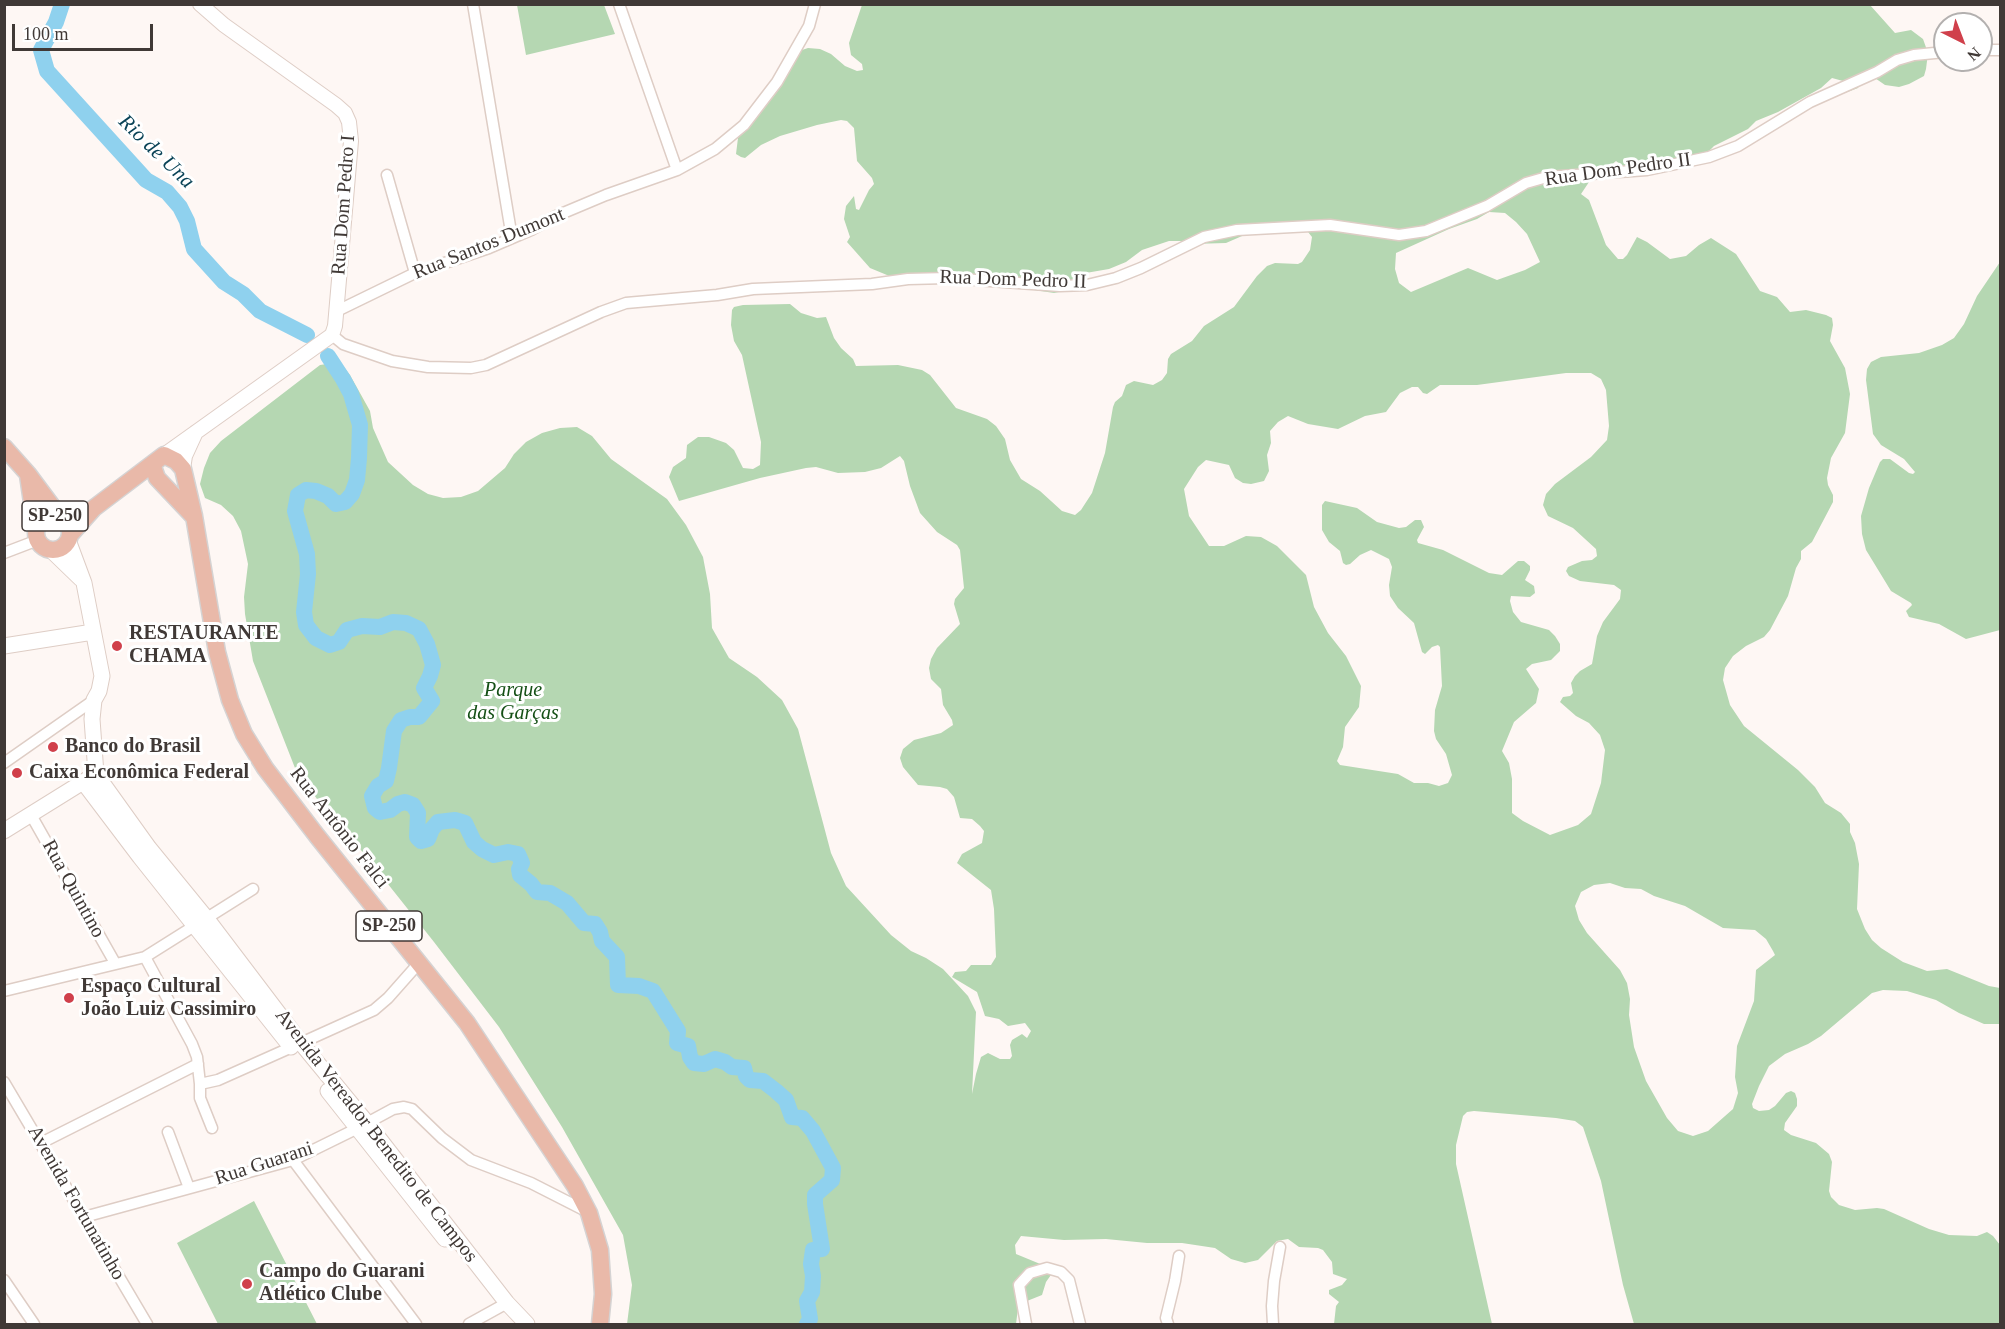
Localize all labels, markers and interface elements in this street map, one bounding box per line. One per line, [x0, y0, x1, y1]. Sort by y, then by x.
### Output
scale bar [15, 12, 156, 50]
north arrow [1933, 12, 1993, 72]
text: 100 m [23, 24, 69, 44]
text: N [1964, 44, 1984, 64]
water label: Rio de Una [113, 110, 199, 194]
street label: Rua Dom Pedro I [327, 134, 361, 276]
street label: Rua Dom Pedro II [1543, 148, 1693, 192]
street label: Rua Santos Dumont [410, 203, 568, 285]
street label: Rua Dom Pedro II [939, 265, 1087, 295]
road number: SP-250 [22, 501, 88, 531]
place label: RESTAURANTE CHAMA [129, 622, 279, 669]
marker: RESTAURANTE CHAMA [110, 639, 124, 653]
park label: Parque das Garças [467, 679, 559, 726]
place label: Banco do Brasil [65, 735, 201, 759]
marker: Banco do Brasil [46, 740, 60, 754]
place label: Caixa Econômica Federal [29, 761, 249, 785]
street label: Rua Antônio Falci [284, 762, 394, 894]
marker: Caixa Econômica Federal [10, 766, 24, 780]
street label: Rua Quintino [36, 836, 110, 942]
road number: SP-250 [356, 911, 422, 941]
place label: Espaço Cultural João Luiz Cassimiro [81, 975, 256, 1022]
marker: Espaço Cultural João Luiz Cassimiro [62, 991, 76, 1005]
street label: Avenida Vereador Benedito de Campos [270, 1004, 482, 1268]
street label: Avenida Fortunatinho [22, 1121, 130, 1285]
street label: Rua Guarani [212, 1137, 316, 1191]
place label: Campo do Guarani Atlético Clube [259, 1260, 425, 1307]
marker: Campo do Guarani Atlético Clube [240, 1277, 254, 1291]

